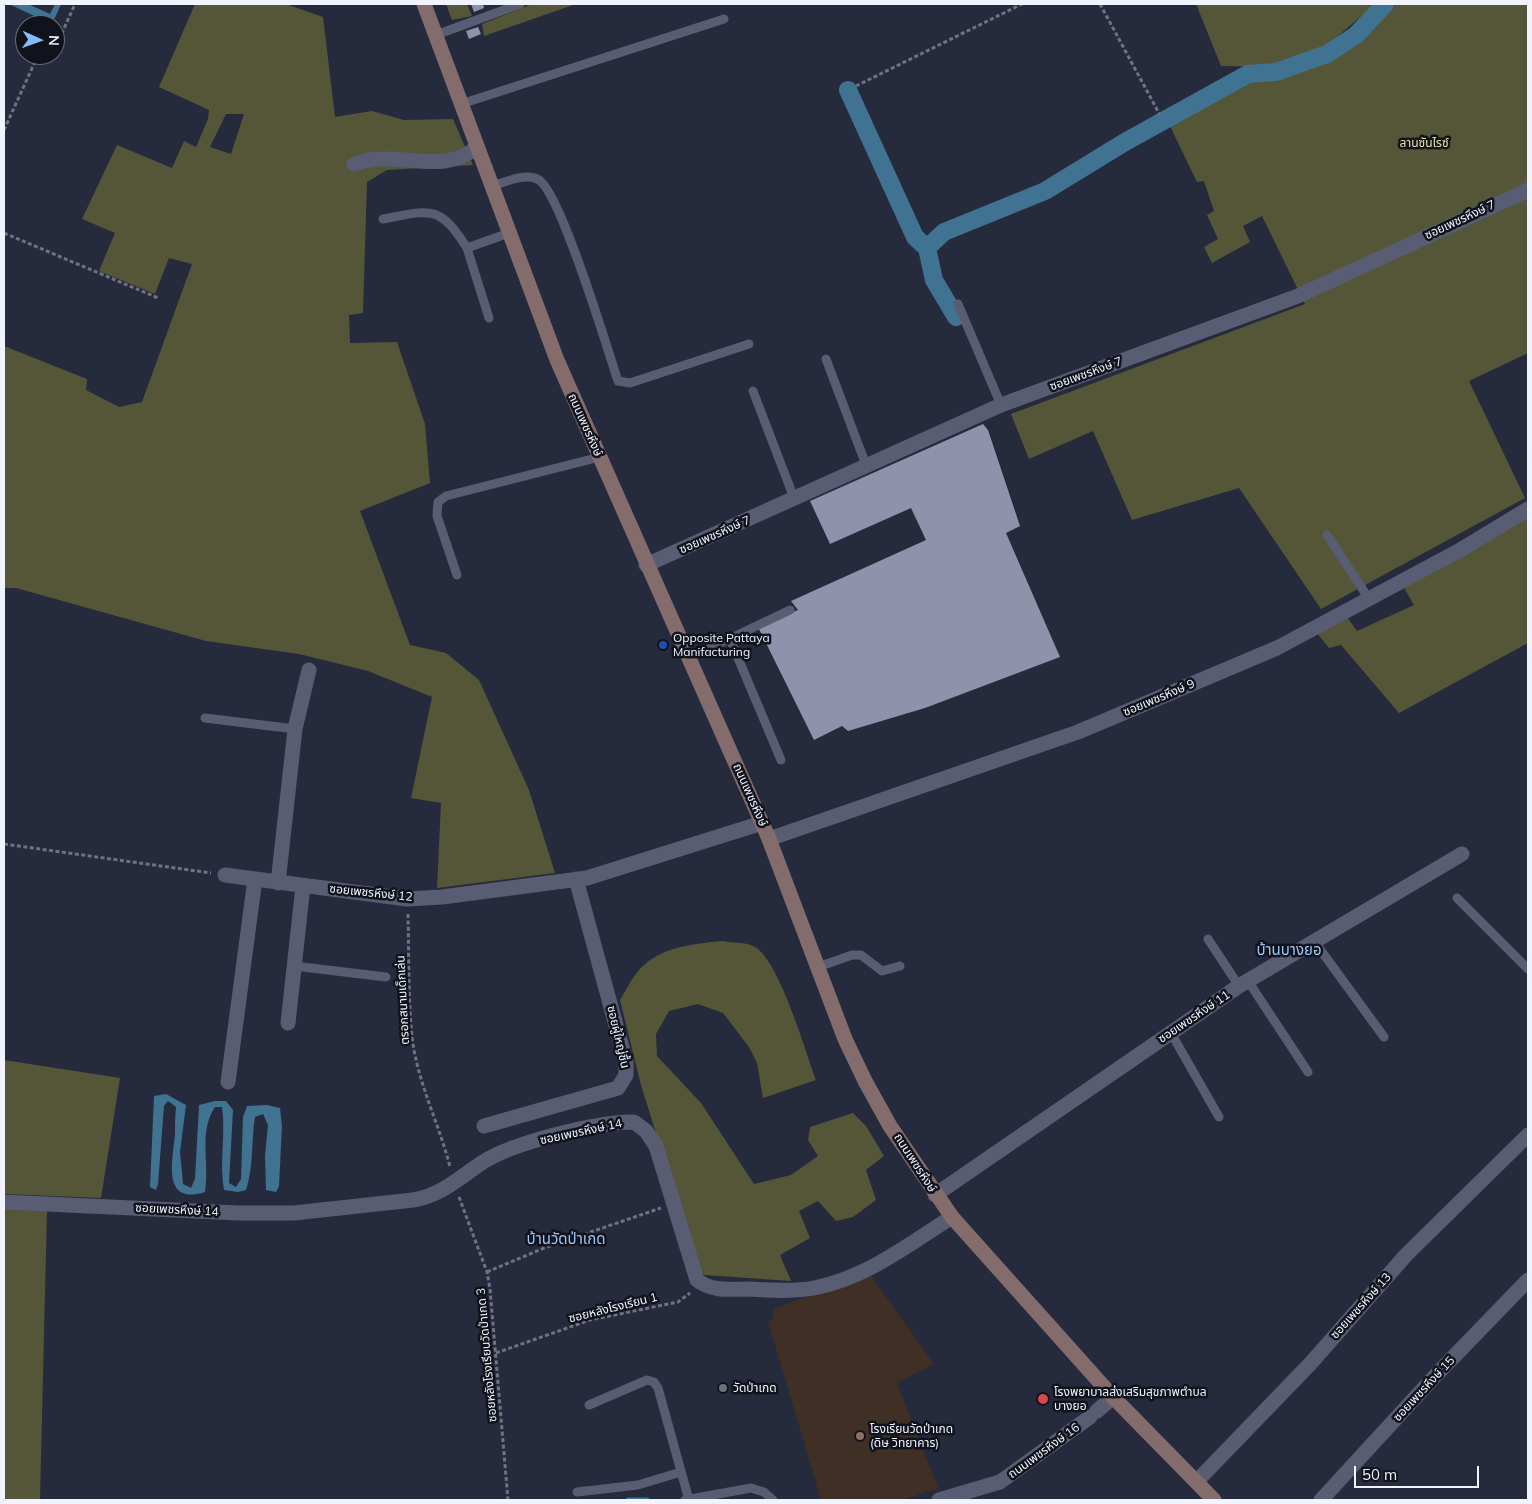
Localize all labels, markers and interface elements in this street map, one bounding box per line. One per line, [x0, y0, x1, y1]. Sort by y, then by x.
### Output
north arrow [15, 15, 65, 65]
text: N [45, 35, 63, 46]
park label: ลานซันไรซ์ [1399, 136, 1449, 150]
street label: ซอยเพชรหึงษ์ 7 [1422, 197, 1498, 243]
street label: ซอยเพชรหึงษ์ 7 [1048, 354, 1124, 394]
street label: ถนนเพชรหึงษ์ [565, 391, 605, 459]
street label: ซอยเพชรหึงษ์ 7 [677, 513, 753, 557]
place label: Opposite Pattaya Manifacturing [673, 631, 770, 659]
marker: Opposite Pattaya Manifacturing [657, 639, 669, 651]
street label: ซอยเพชรหึงษ์ 9 [1121, 676, 1197, 720]
street label: ถนนเพชรหึงษ์ [730, 761, 770, 829]
street label: ซอยเพชรหึงษ์ 12 [329, 881, 413, 905]
district label: บ้านบางยอ [1256, 941, 1322, 959]
street label: ตรอกสนามเด็กเล่น [393, 955, 413, 1045]
street label: ซอยเพชรหึงษ์ 11 [1155, 988, 1233, 1046]
street label: ซอยผู้ใหญ่ชื้น [604, 1004, 632, 1070]
street label: ซอยเพชรหึงษ์ 14 [539, 1116, 623, 1148]
street label: ถนนเพชรหึงษ์ [891, 1131, 939, 1195]
street label: ซอยเพชรหึงษ์ 14 [135, 1201, 219, 1219]
district label: บ้านวัดป่าเกด [527, 1230, 605, 1248]
street label: ซอยเพชรหึงษ์ 13 [1328, 1270, 1394, 1342]
street label: ซอยหลังโรงเรียนวัดป่าเกด 3 [474, 1287, 500, 1423]
street label: ซอยหลังโรงเรียน 1 [567, 1290, 659, 1326]
street label: ซอยเพชรหึงษ์ 15 [1390, 1354, 1458, 1424]
place label: วัดป่าเกด [733, 1381, 777, 1395]
marker: วัดป่าเกด [717, 1382, 729, 1394]
place label: โรงพยาบาลส่งเสริมสุขภาพตำบล บางยอ [1054, 1385, 1206, 1413]
marker: โรงพยาบาลส่งเสริมสุขภาพตำบล บางยอ [1036, 1392, 1050, 1406]
street label: ถนนเพชรหึงษ์ 16 [1005, 1420, 1083, 1482]
place label: โรงเรียนวัดป่าเกด (ดิษ วิทยาคาร) [870, 1422, 953, 1450]
marker: โรงเรียนวัดป่าเกด (ดิษ วิทยาคาร) [854, 1430, 866, 1442]
scale bar [1357, 1456, 1482, 1488]
text: 50 m [1362, 1465, 1397, 1484]

